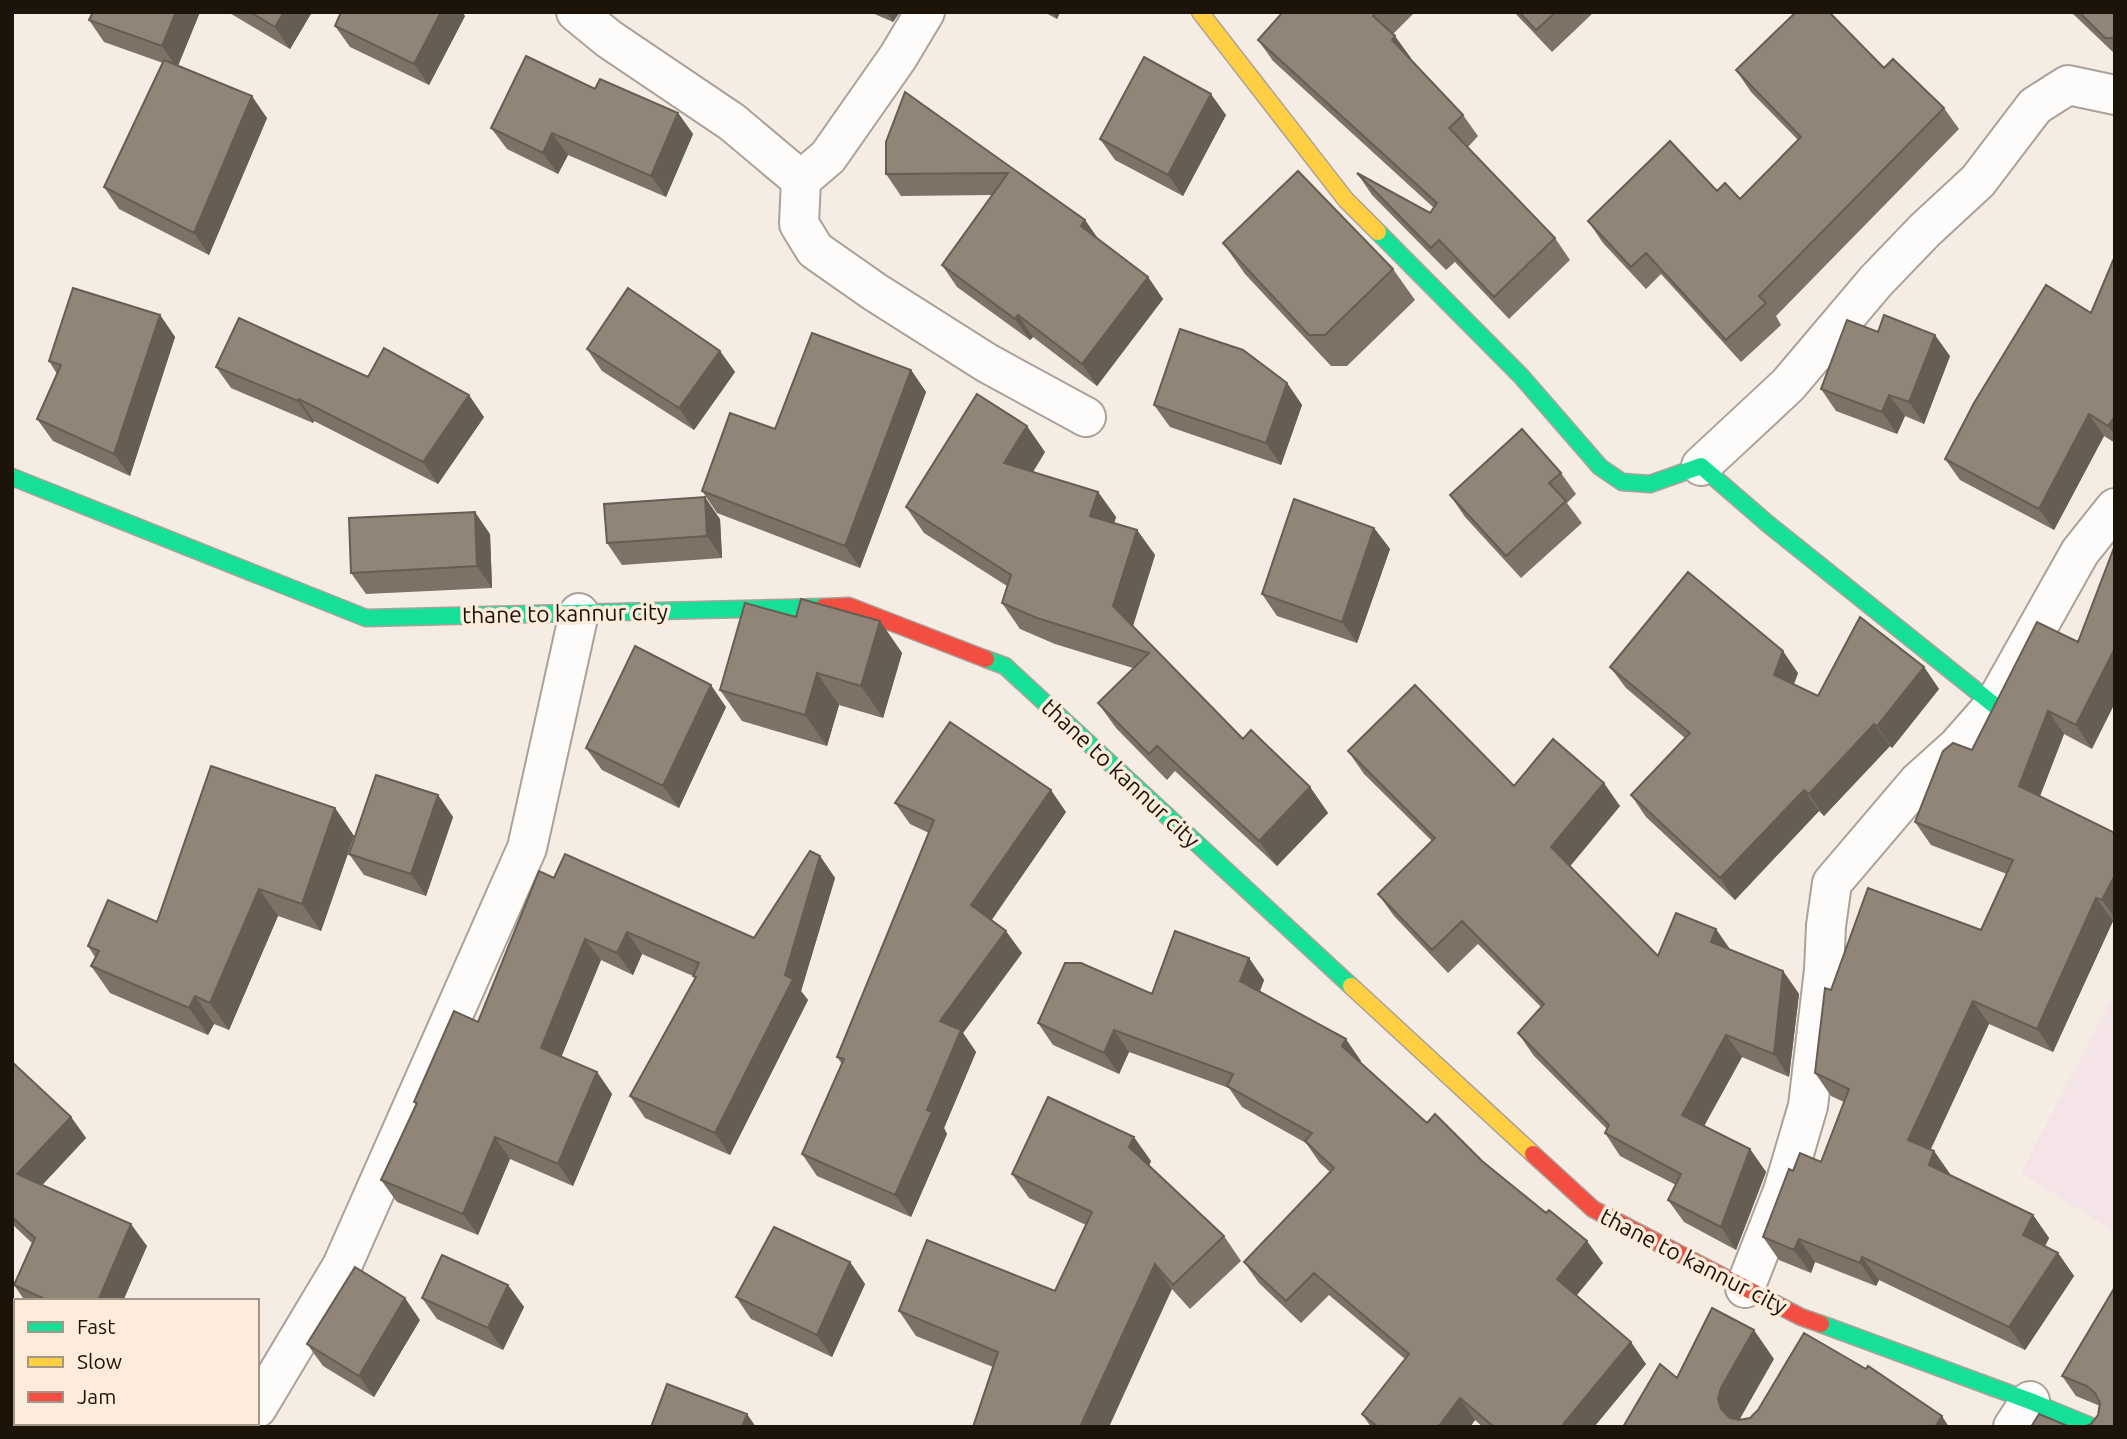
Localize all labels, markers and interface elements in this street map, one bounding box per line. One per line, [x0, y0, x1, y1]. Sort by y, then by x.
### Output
street label: thane to kannur city [462, 599, 668, 627]
street label: thane to kannur city [1037, 694, 1205, 852]
street label: thane to kannur city [1597, 1203, 1791, 1319]
legend [14, 1299, 259, 1425]
text: Fast [77, 1314, 115, 1338]
text: Slow [77, 1349, 122, 1373]
text: Jam [77, 1384, 116, 1408]

